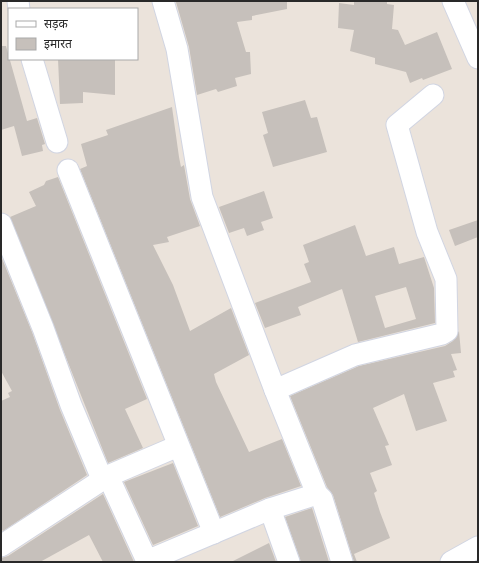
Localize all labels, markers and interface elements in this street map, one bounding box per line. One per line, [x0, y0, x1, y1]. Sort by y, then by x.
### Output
legend [8, 8, 138, 60]
text: सड़क [44, 15, 69, 32]
text: इमारत [44, 35, 73, 52]

